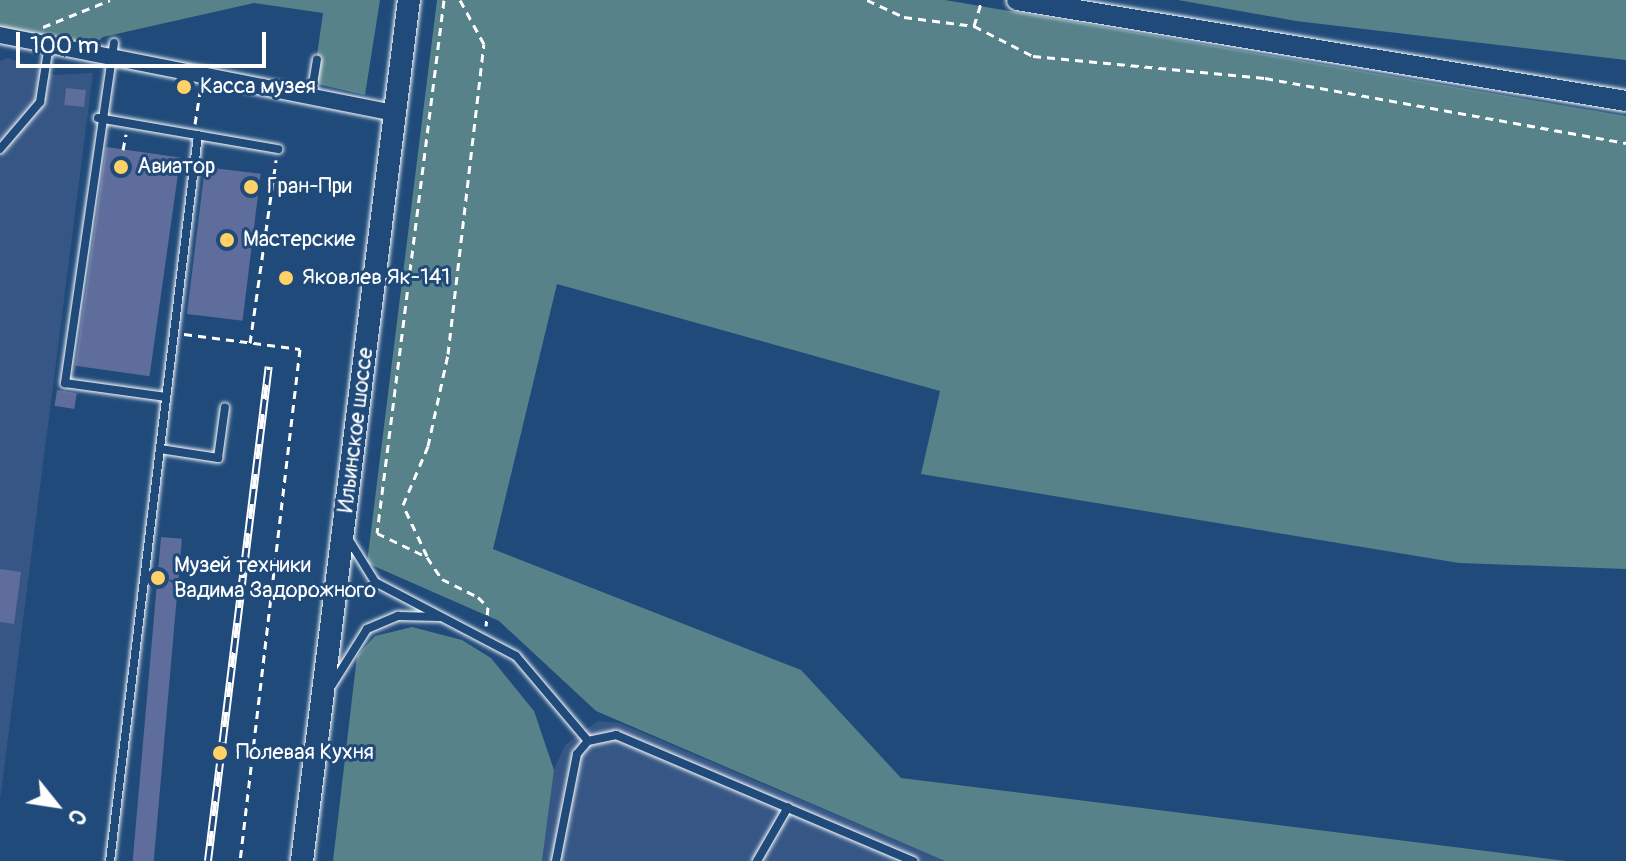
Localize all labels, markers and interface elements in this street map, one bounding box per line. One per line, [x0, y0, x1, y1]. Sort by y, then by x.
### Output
scale bar [20, 16, 270, 66]
text: 100 m [30, 31, 99, 60]
place label: Касса музея [200, 74, 316, 100]
marker: Касса музея [175, 78, 193, 96]
place label: Авиатор [137, 154, 215, 180]
marker: Авиатор [112, 158, 130, 176]
place label: Гран-При [267, 174, 352, 200]
marker: Гран-При [242, 178, 260, 196]
place label: Мастерские [243, 227, 355, 253]
marker: Мастерские [218, 231, 236, 249]
place label: Яковлев Як-141 [302, 265, 450, 291]
marker: Яковлев Як-141 [277, 269, 295, 287]
street label: Ильинское шоссе [333, 346, 379, 514]
place label: Музей техники Вадима Задорожного [174, 552, 376, 604]
marker: Музей техники Вадима Задорожного [149, 569, 167, 587]
place label: Полевая Кухня [236, 740, 374, 766]
marker: Полевая Кухня [211, 744, 229, 762]
north arrow [16, 765, 96, 845]
text: С [61, 804, 92, 830]

